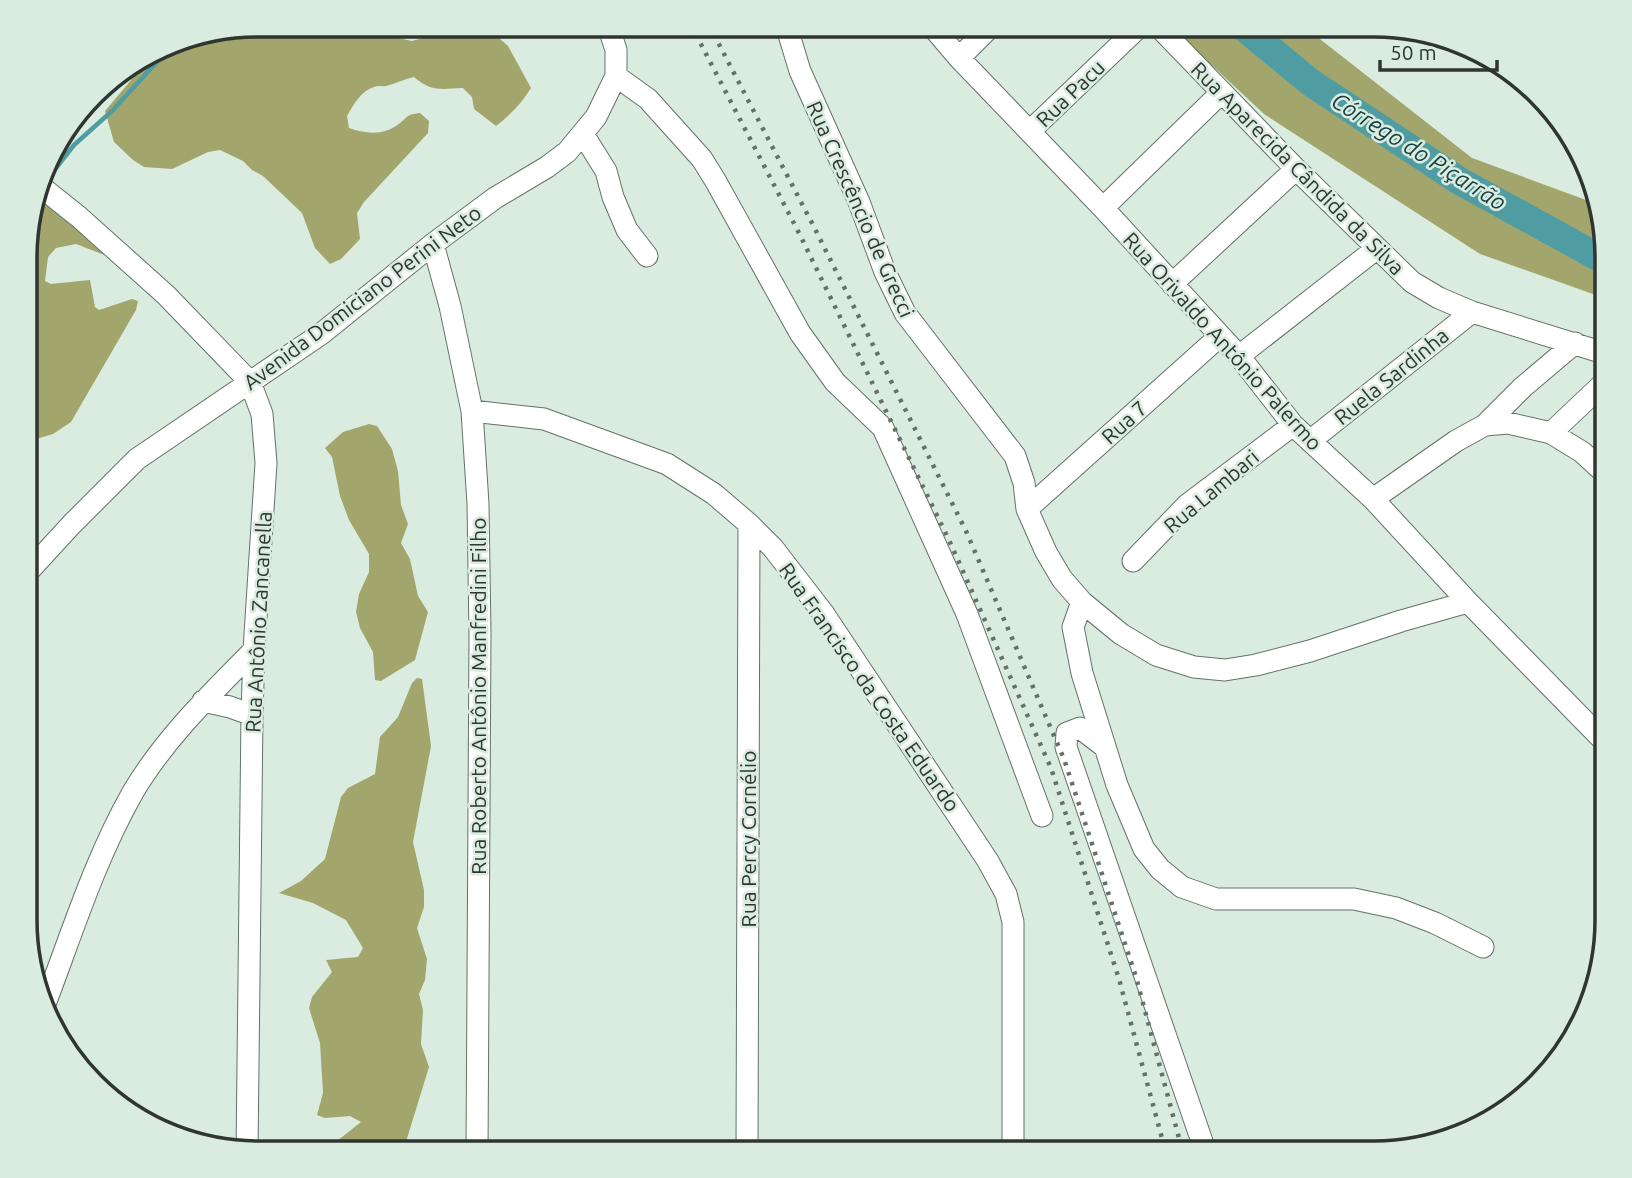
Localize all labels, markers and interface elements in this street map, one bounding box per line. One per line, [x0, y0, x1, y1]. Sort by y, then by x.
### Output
scale bar [1380, 28, 1497, 72]
text: 50 m [1390, 40, 1437, 64]
street label: Rua Pacu [1031, 55, 1109, 131]
street label: Rua Aparecida Cândida da Silva [1187, 57, 1409, 279]
water label: Córrego do Piçarrão [1327, 87, 1511, 215]
street label: Rua Crescêncio de Grecci [802, 97, 920, 321]
street label: Avenida Domiciano Perini Neto [239, 200, 485, 394]
street label: Rua Orivaldo Antônio Palermo [1119, 227, 1327, 455]
street label: Ruela Sardinha [1329, 323, 1453, 429]
street label: Rua 7 [1096, 396, 1152, 448]
street label: Rua Lambari [1159, 444, 1263, 538]
street label: Rua Antônio Zancanella [240, 511, 276, 733]
street label: Rua Roberto Antônio Manfredini Filho [466, 517, 490, 875]
street label: Rua Francisco da Costa Eduardo [775, 558, 965, 816]
street label: Rua Percy Cornélio [736, 751, 760, 927]

